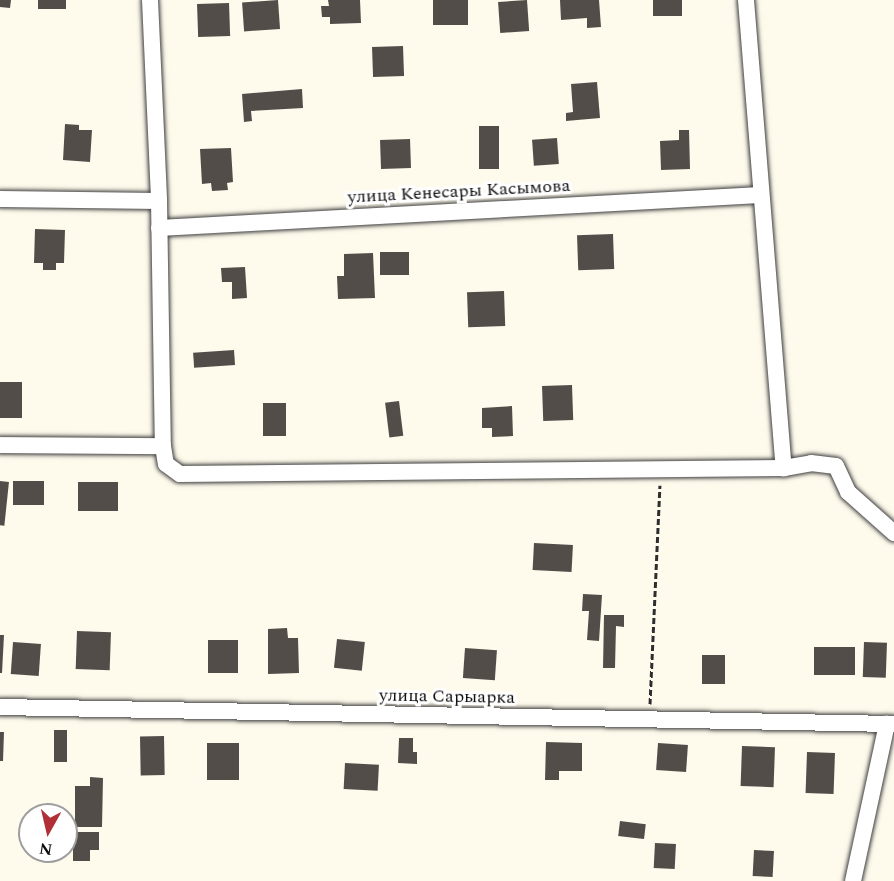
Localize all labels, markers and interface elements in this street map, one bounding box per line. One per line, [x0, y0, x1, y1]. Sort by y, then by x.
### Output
street label: улица Кенесары Касымова [347, 175, 571, 209]
street label: улица Сарыарка [379, 685, 515, 709]
north arrow [18, 803, 78, 863]
text: N [38, 836, 54, 862]

